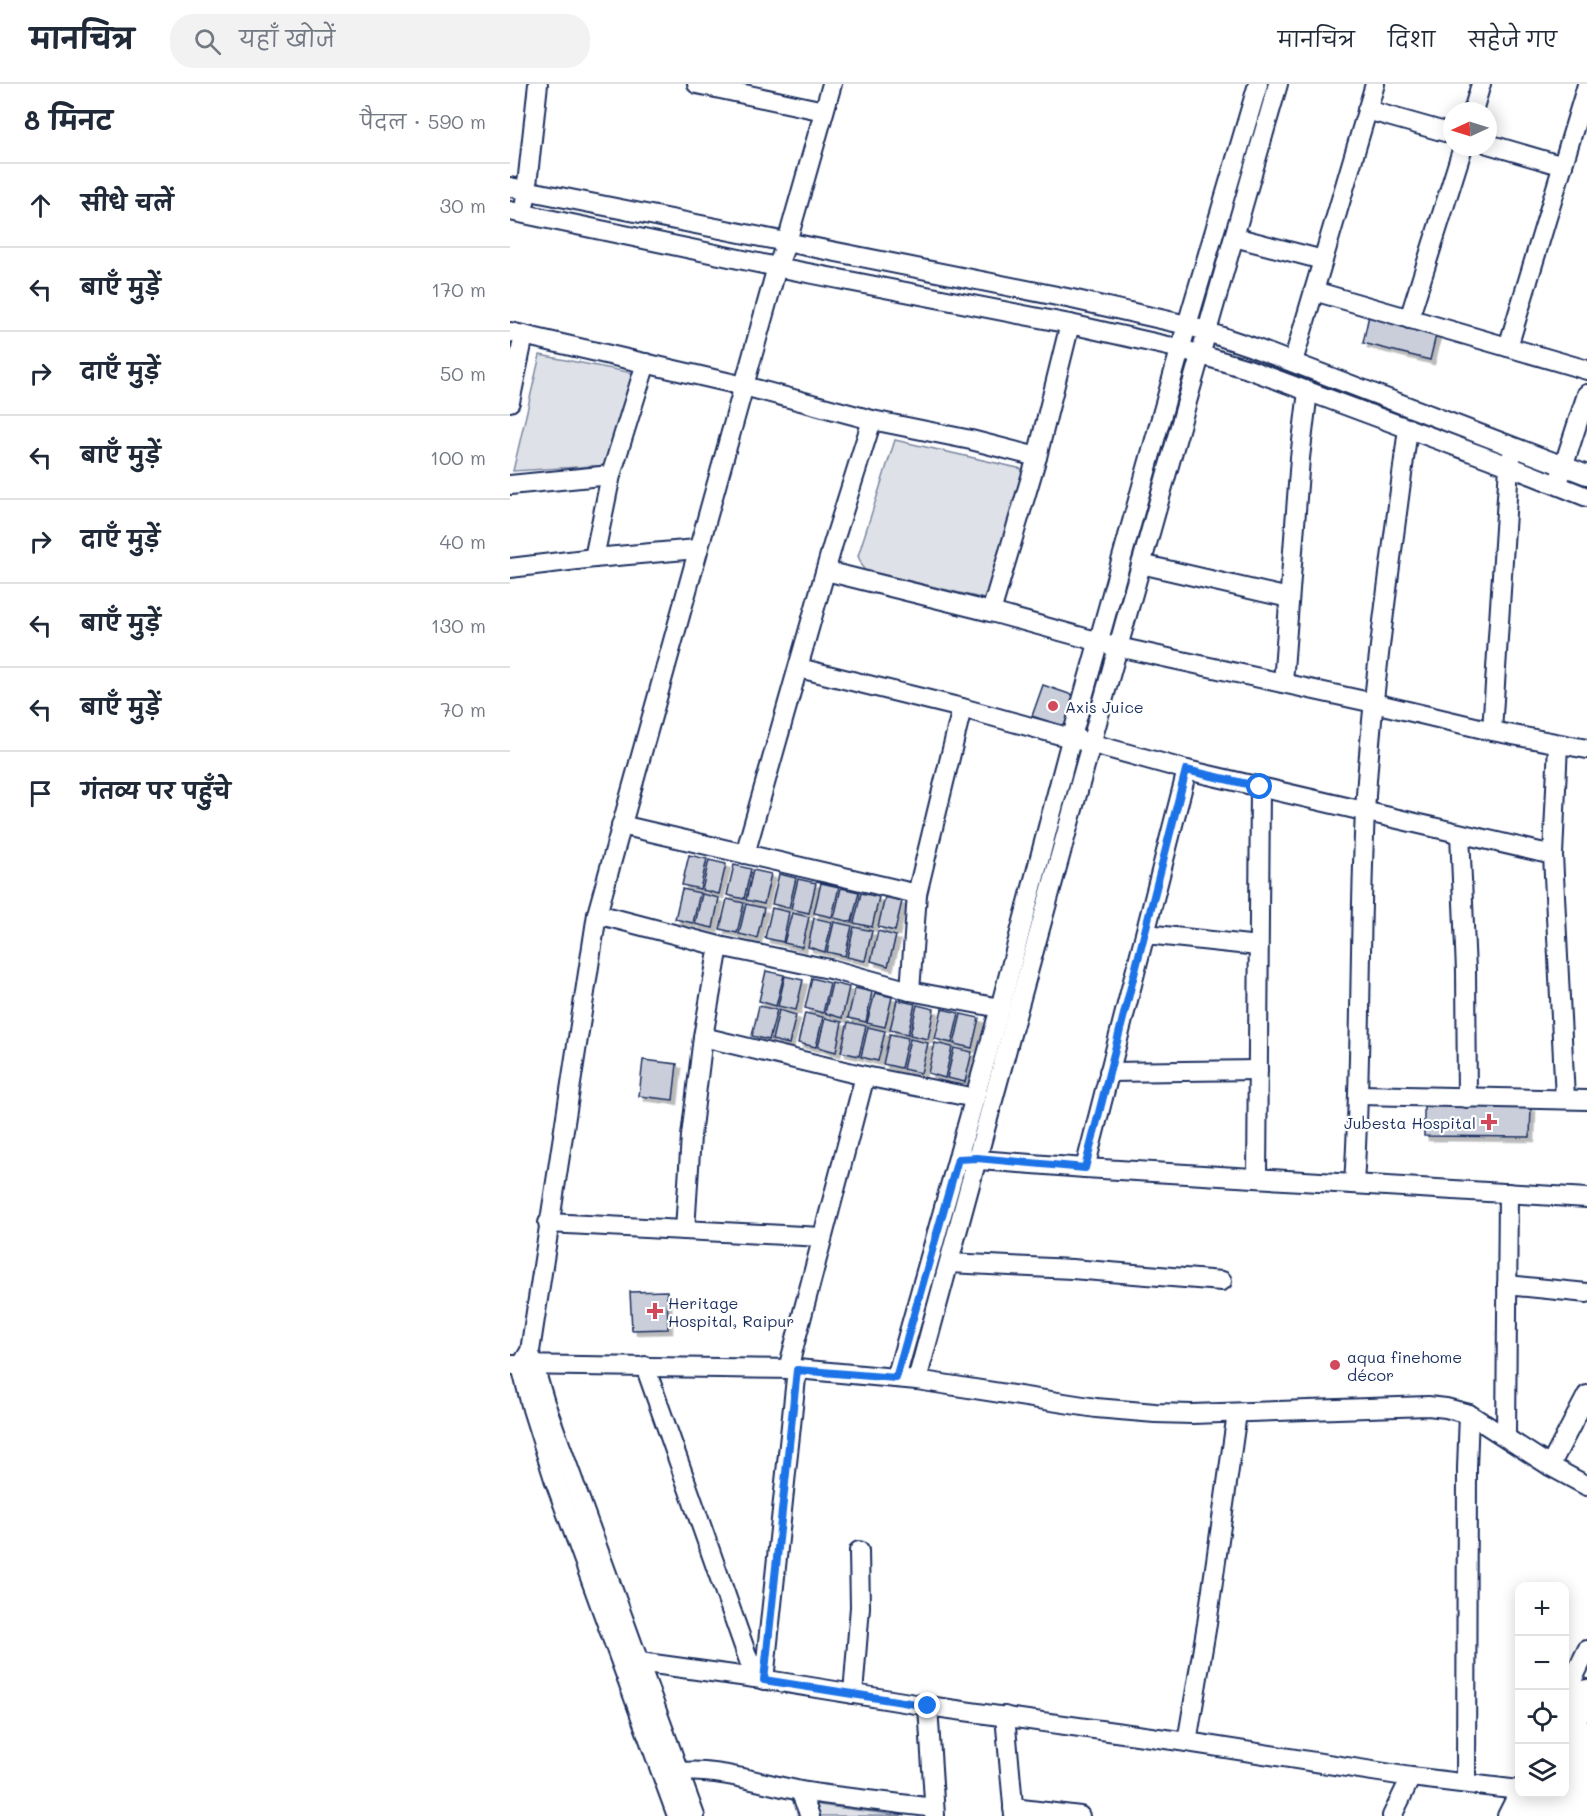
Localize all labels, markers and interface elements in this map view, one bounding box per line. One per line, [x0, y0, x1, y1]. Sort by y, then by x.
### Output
search box [170, 14, 590, 68]
text: मानचित्र [30, 20, 134, 56]
text: यहाँ खोजें [239, 24, 335, 53]
icon: search [191, 25, 224, 58]
text: मानचित्र [1278, 25, 1355, 52]
text: दिशा [1388, 25, 1435, 52]
text: सहेजे गए [1468, 25, 1557, 52]
north arrow [1443, 102, 1497, 156]
text: 8 मिनट [24, 103, 113, 137]
text: पैदल · 590 m [360, 108, 486, 134]
text: सीधे चलें [81, 188, 173, 217]
icon: ahead [24, 189, 57, 222]
text: 30 m [440, 192, 486, 218]
text: बाएँ मुड़ें [81, 272, 161, 301]
icon: left [24, 273, 57, 306]
text: 170 m [431, 276, 486, 302]
text: दाएँ मुड़ें [81, 356, 160, 385]
icon: right [24, 357, 57, 390]
text: 50 m [440, 360, 486, 386]
text: बाएँ मुड़ें [81, 440, 161, 469]
icon: left [24, 441, 57, 474]
text: 100 m [430, 444, 486, 470]
text: दाएँ मुड़ें [81, 524, 160, 553]
icon: right [24, 525, 57, 558]
text: 40 m [440, 528, 486, 554]
text: बाएँ मुड़ें [81, 608, 161, 637]
icon: left [24, 609, 57, 642]
text: 130 m [431, 612, 486, 638]
text: बाएँ मुड़ें [81, 692, 161, 721]
icon: left [24, 693, 57, 726]
text: 70 m [440, 696, 486, 722]
place label: Axis Juice [1065, 696, 1144, 717]
marker: Axis Juice [1046, 699, 1060, 713]
route start [1246, 773, 1272, 799]
text: गंतव्य पर पहुँचे [81, 776, 231, 805]
icon: arrive [24, 777, 57, 810]
place label: Jubesta Hospital [1344, 1112, 1476, 1133]
marker: Jubesta Hospital [1480, 1113, 1498, 1131]
place label: Heritage Hospital, Raipur [668, 1292, 794, 1331]
marker: Heritage Hospital, Raipur [646, 1302, 664, 1320]
place label: aqua finehome décor [1347, 1346, 1462, 1385]
marker: aqua finehome décor [1328, 1358, 1342, 1372]
map controls [1515, 1582, 1569, 1798]
button: + [1515, 1582, 1569, 1636]
button: − [1515, 1636, 1569, 1690]
button: locate [1515, 1690, 1569, 1744]
route end [914, 1692, 940, 1718]
button: layers [1515, 1744, 1569, 1798]

